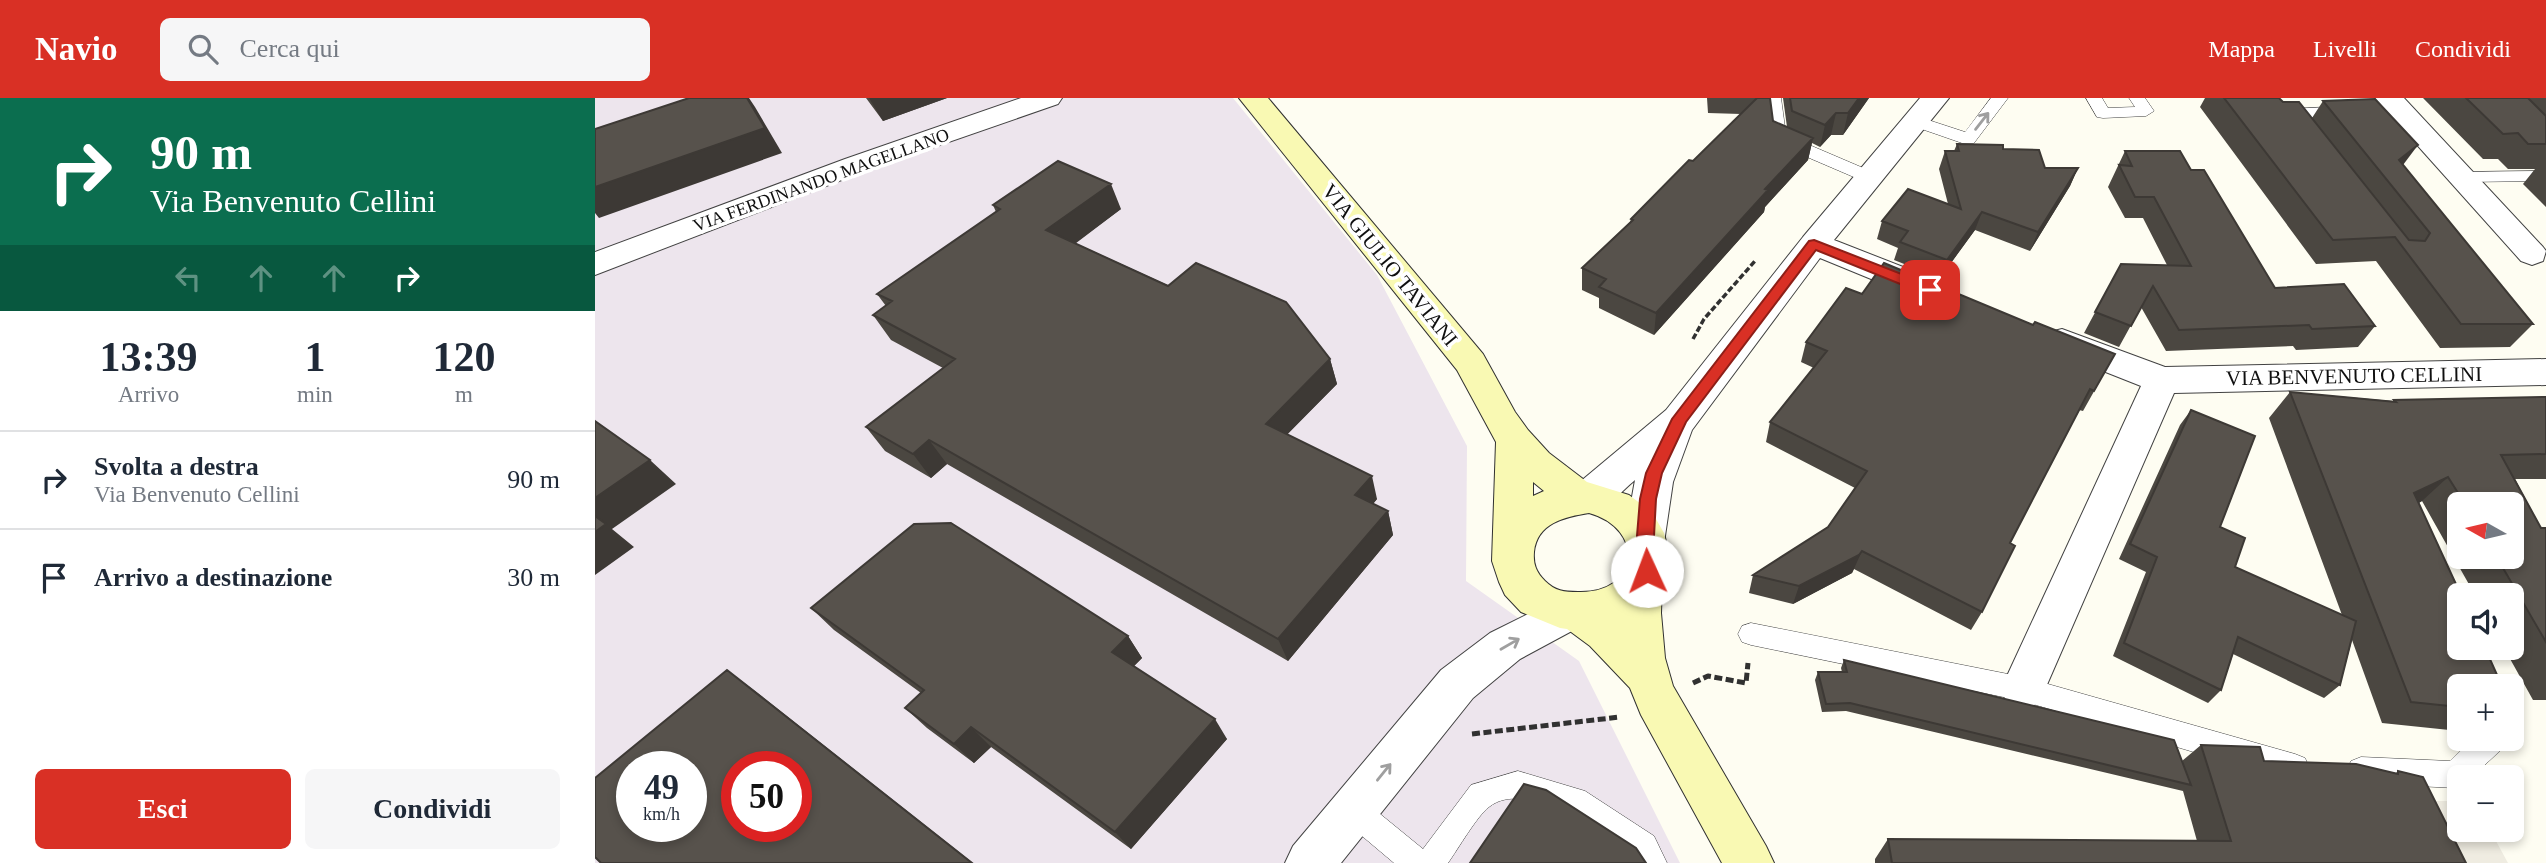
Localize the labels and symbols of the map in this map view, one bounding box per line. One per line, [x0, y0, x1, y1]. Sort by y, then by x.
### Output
one-way arrow [1975, 112, 1990, 131]
street label: VIA FERDINANDO MAGELLANO [690, 124, 952, 236]
street label: VIA GIULIO TAVIANI [1317, 179, 1463, 351]
pin [1900, 260, 1960, 320]
street label: VIA BENVENUTO CELLINI [2226, 362, 2482, 390]
north arrow [2447, 492, 2523, 569]
position arrow [1610, 534, 1684, 608]
one-way arrow [1500, 637, 1520, 651]
speed limit sign: 50 [721, 751, 812, 842]
one-way arrow [1376, 764, 1392, 782]

